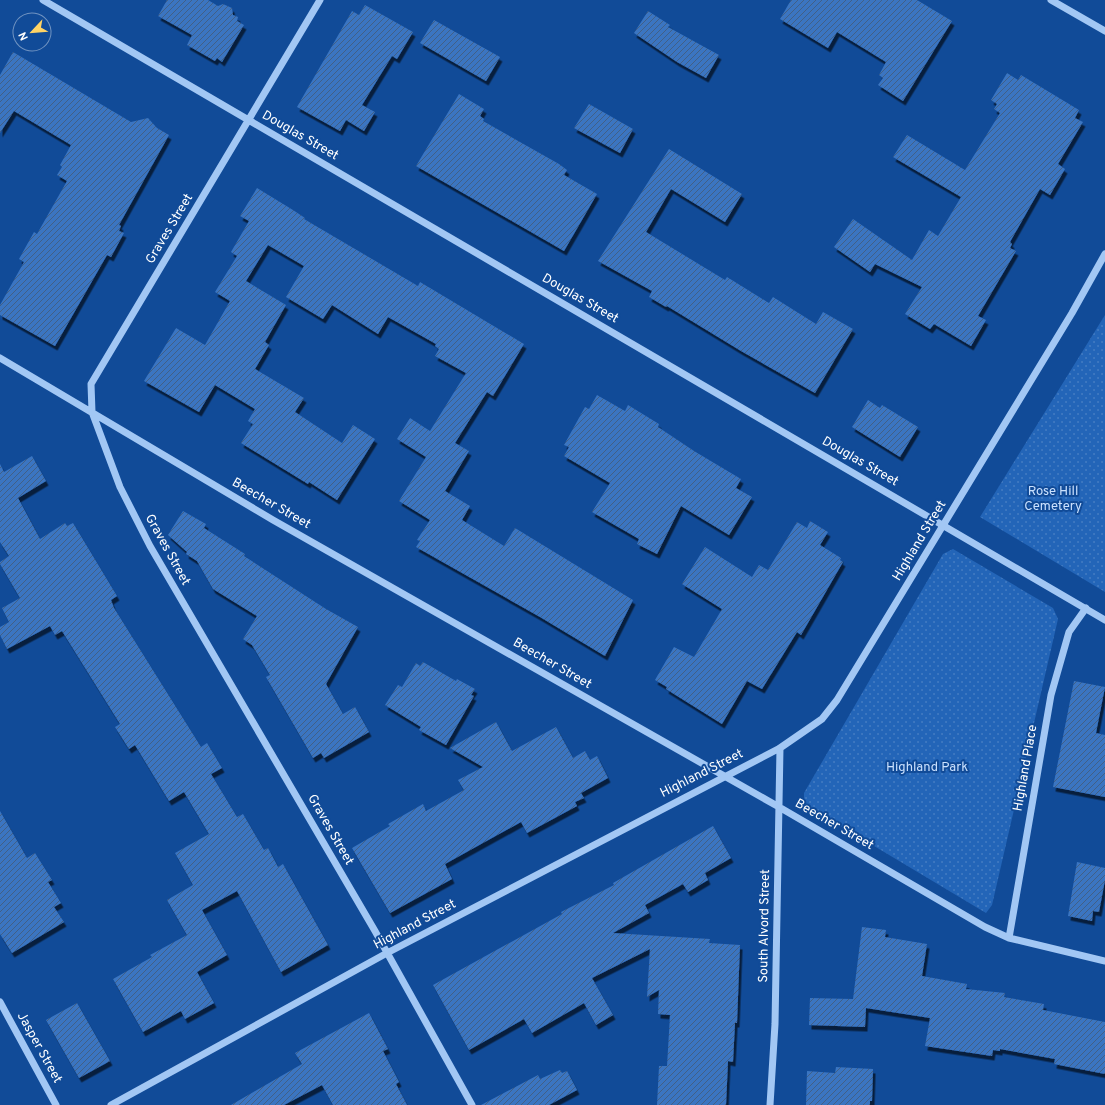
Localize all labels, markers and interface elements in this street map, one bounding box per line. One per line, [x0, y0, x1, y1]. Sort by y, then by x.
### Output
north arrow [12, 12, 52, 52]
text: N [16, 29, 32, 43]
street label: Douglas Street [259, 108, 341, 164]
street label: Graves Street [143, 191, 197, 267]
street label: Douglas Street [539, 271, 621, 327]
street label: Douglas Street [819, 434, 901, 490]
street label: Beecher Street [229, 475, 313, 533]
park label: Rose Hill Cemetery [1024, 484, 1082, 515]
street label: Highland Street [890, 498, 950, 584]
street label: Graves Street [141, 512, 193, 588]
street label: Beecher Street [510, 635, 594, 693]
street label: Highland Place [1011, 723, 1041, 813]
street label: Highland Street [658, 746, 746, 802]
park label: Highland Park [886, 760, 968, 776]
street label: Graves Street [303, 792, 357, 868]
street label: Beecher Street [792, 796, 876, 854]
street label: South Alvord Street [756, 869, 774, 983]
street label: Highland Street [371, 897, 459, 953]
street label: Jasper Street [13, 1010, 65, 1086]

